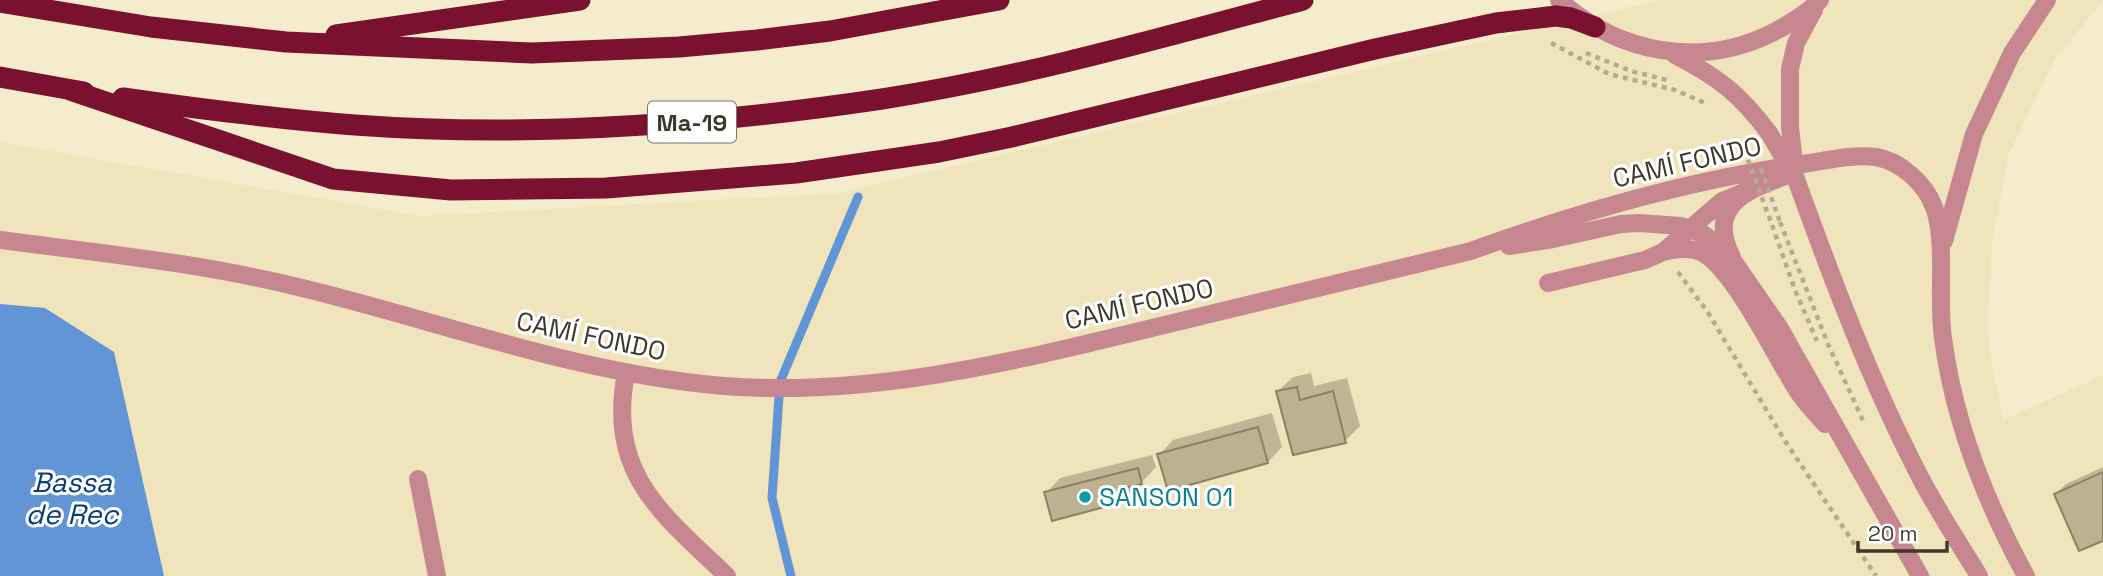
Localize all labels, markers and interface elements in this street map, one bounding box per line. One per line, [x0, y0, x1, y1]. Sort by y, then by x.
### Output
road number: Ma-19 [648, 101, 736, 142]
street label: CAMÍ FONDO [1609, 128, 1765, 196]
street label: CAMÍ FONDO [1061, 270, 1217, 338]
street label: CAMÍ FONDO [513, 304, 669, 368]
water label: Bassa de Rec [26, 464, 120, 532]
place label: SANSON 01 [1099, 480, 1233, 514]
marker: SANSON 01 [1077, 489, 1093, 505]
scale bar [1858, 510, 1947, 554]
text: 20 m [1868, 520, 1918, 547]

